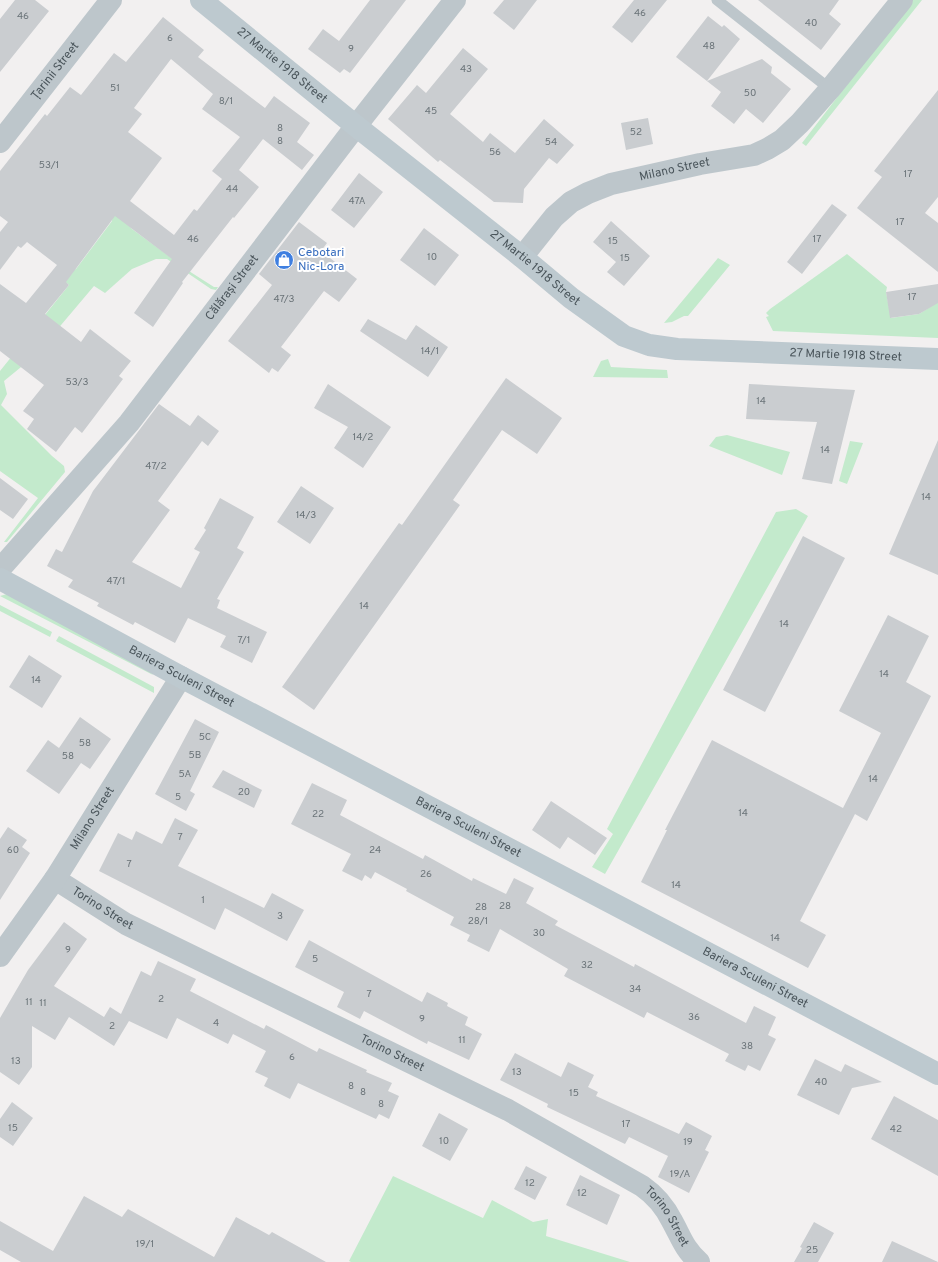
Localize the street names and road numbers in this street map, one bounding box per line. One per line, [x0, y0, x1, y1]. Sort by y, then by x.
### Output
street label: 27 Martie 1918 Street [233, 24, 330, 107]
street label: Țarinii Street [28, 39, 83, 103]
street label: Milano Street [638, 154, 711, 185]
street label: 27 Martie 1918 Street [486, 226, 583, 310]
street label: Călărași Street [202, 252, 263, 324]
street label: 27 Martie 1918 Street [789, 345, 902, 366]
street label: Bariera Sculeni Street [126, 642, 237, 711]
street label: Milano Street [67, 784, 119, 853]
street label: Bariera Sculeni Street [412, 793, 524, 862]
street label: Torino Street [69, 884, 136, 934]
street label: Bariera Sculeni Street [699, 944, 811, 1012]
street label: Torino Street [357, 1031, 427, 1076]
street label: Torino Street [641, 1183, 692, 1250]

